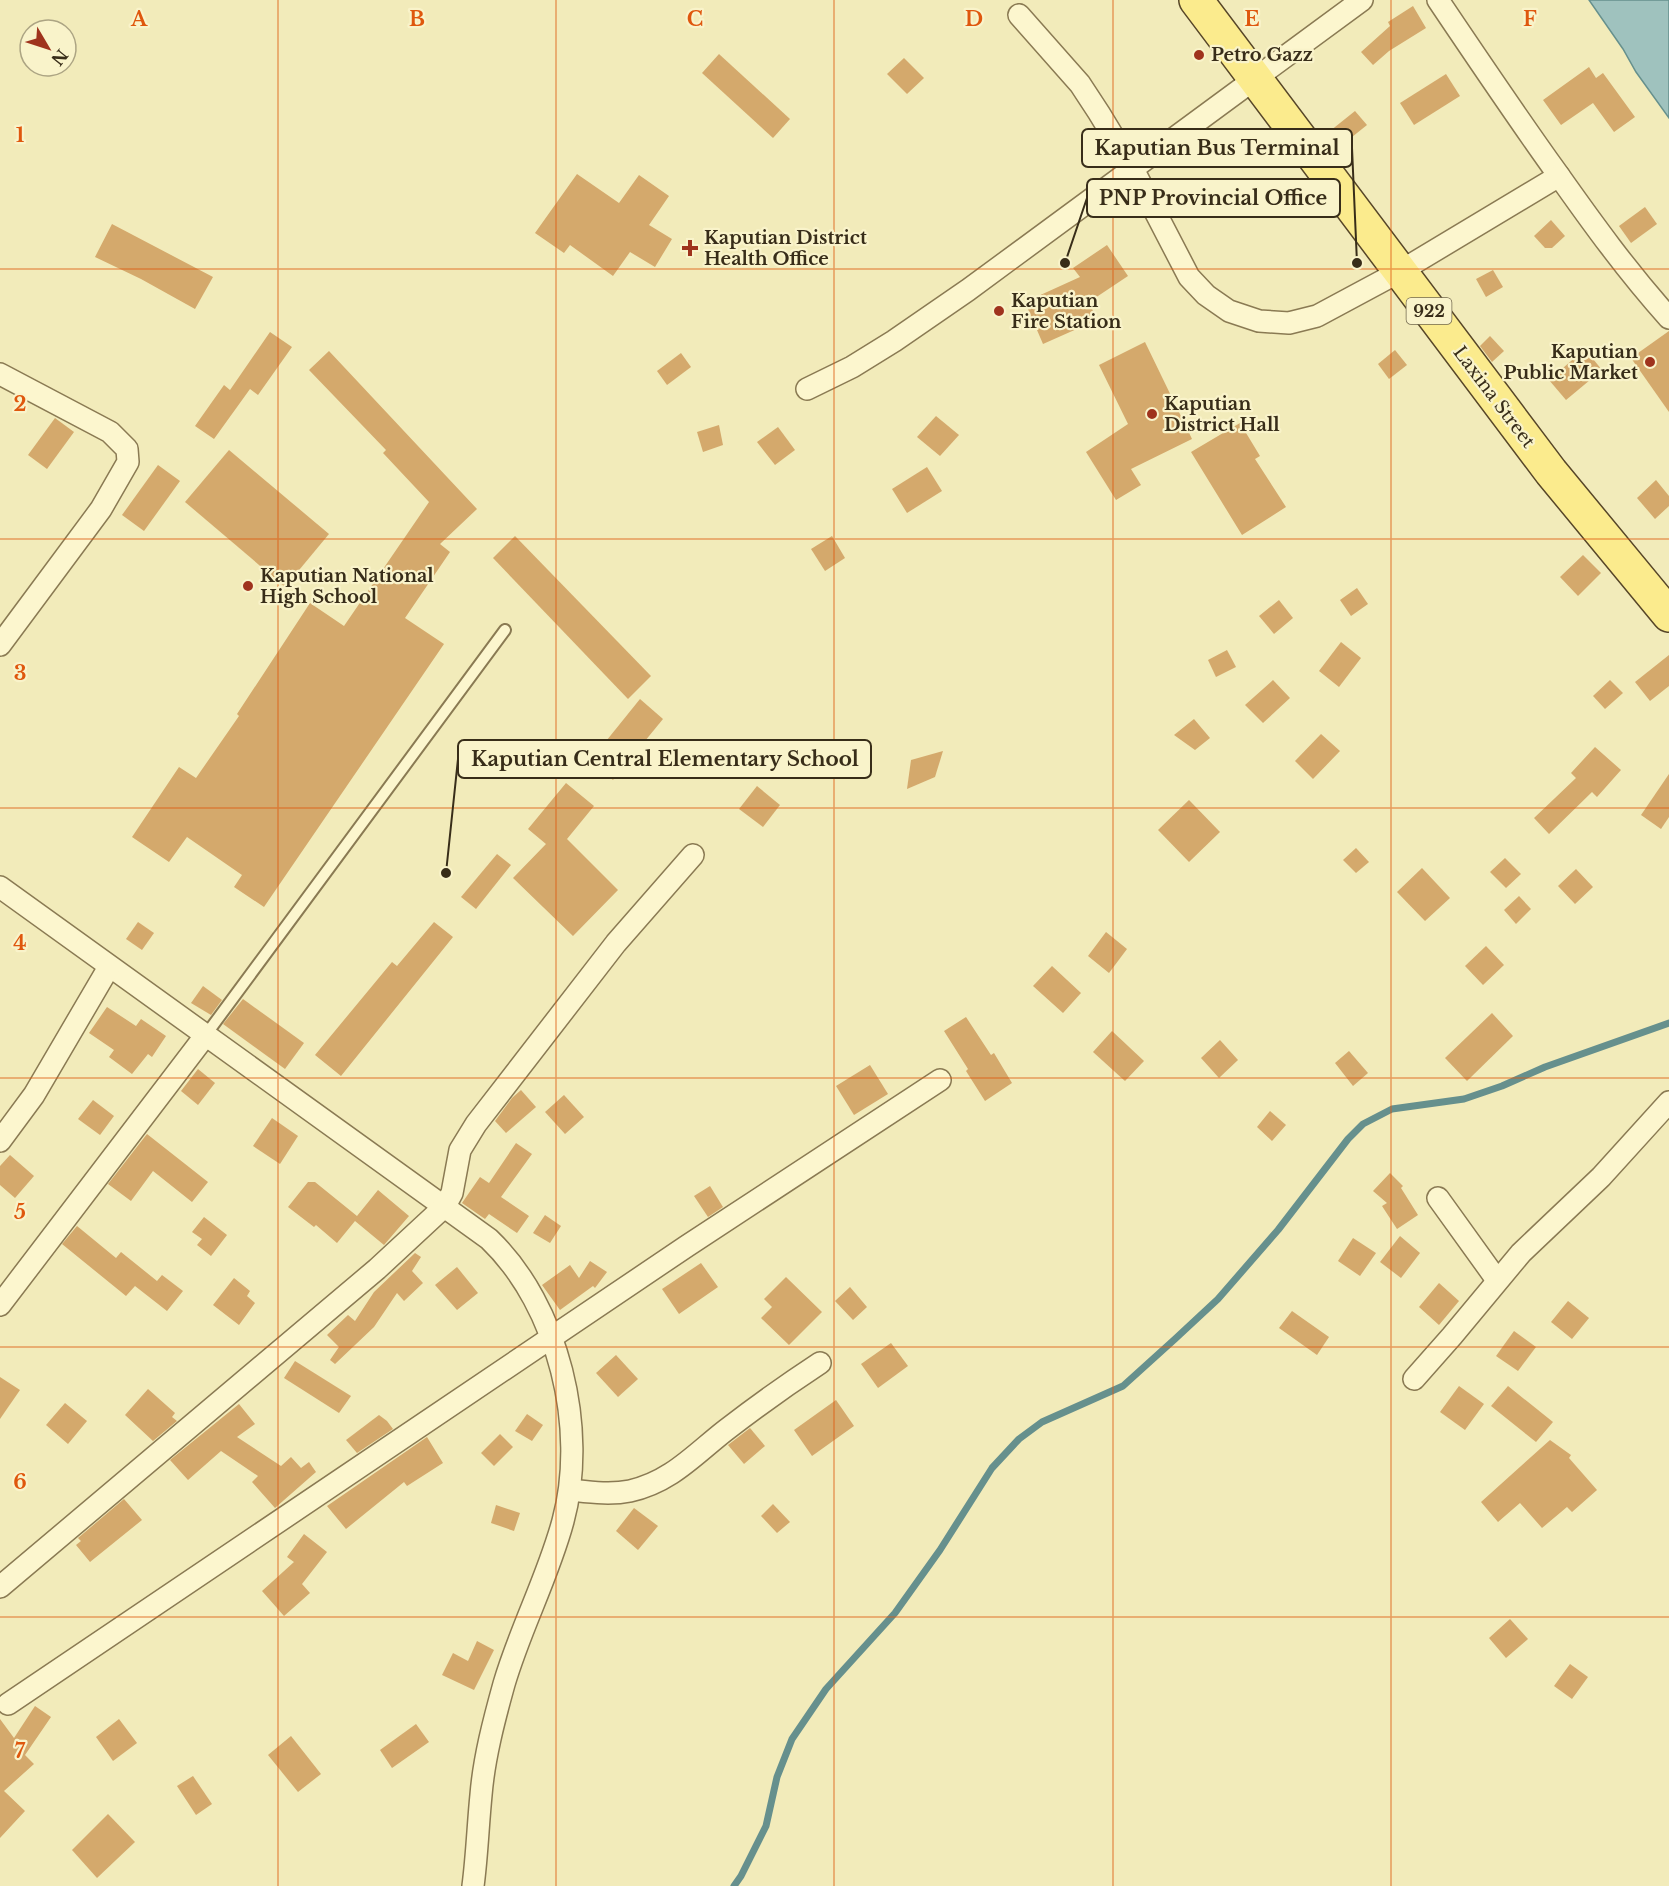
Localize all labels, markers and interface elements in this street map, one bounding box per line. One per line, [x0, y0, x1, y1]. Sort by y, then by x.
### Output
text: A [130, 7, 148, 31]
text: B [409, 7, 425, 31]
text: C [687, 7, 703, 31]
text: D [965, 7, 983, 31]
text: E [1244, 7, 1260, 31]
text: F [1523, 7, 1537, 31]
north arrow [18, 18, 78, 78]
place label: Petro Gazz [1211, 44, 1313, 66]
text: N [47, 45, 72, 70]
marker: Petro Gazz [1192, 48, 1206, 62]
text: 1 [16, 123, 25, 147]
callout: Kaputian Bus Terminal [1082, 129, 1352, 167]
text: Kaputian Bus Terminal [1094, 136, 1340, 160]
callout: PNP Provincial Office [1087, 179, 1340, 217]
text: PNP Provincial Office [1099, 186, 1327, 210]
place label: Kaputian District Health Office [704, 227, 867, 270]
marker: Kaputian District Health Office [681, 239, 699, 257]
place label: Kaputian Fire Station [1011, 290, 1121, 333]
road number: 922 [1406, 298, 1452, 324]
marker: Kaputian Fire Station [992, 304, 1006, 318]
place label: Kaputian Public Market [1504, 341, 1638, 384]
street label: Laxina Street [1449, 342, 1540, 452]
marker: Kaputian Public Market [1643, 355, 1657, 369]
text: 2 [13, 392, 27, 416]
place label: Kaputian District Hall [1164, 393, 1280, 436]
marker: Kaputian District Hall [1145, 407, 1159, 421]
place label: Kaputian National High School [260, 565, 434, 608]
marker: Kaputian National High School [241, 579, 255, 593]
text: 3 [14, 661, 26, 685]
callout: Kaputian Central Elementary School [458, 740, 871, 778]
text: Kaputian Central Elementary School [471, 747, 859, 771]
text: 4 [13, 931, 27, 955]
text: 5 [14, 1200, 26, 1224]
text: 6 [13, 1470, 27, 1494]
text: 7 [15, 1739, 26, 1763]

